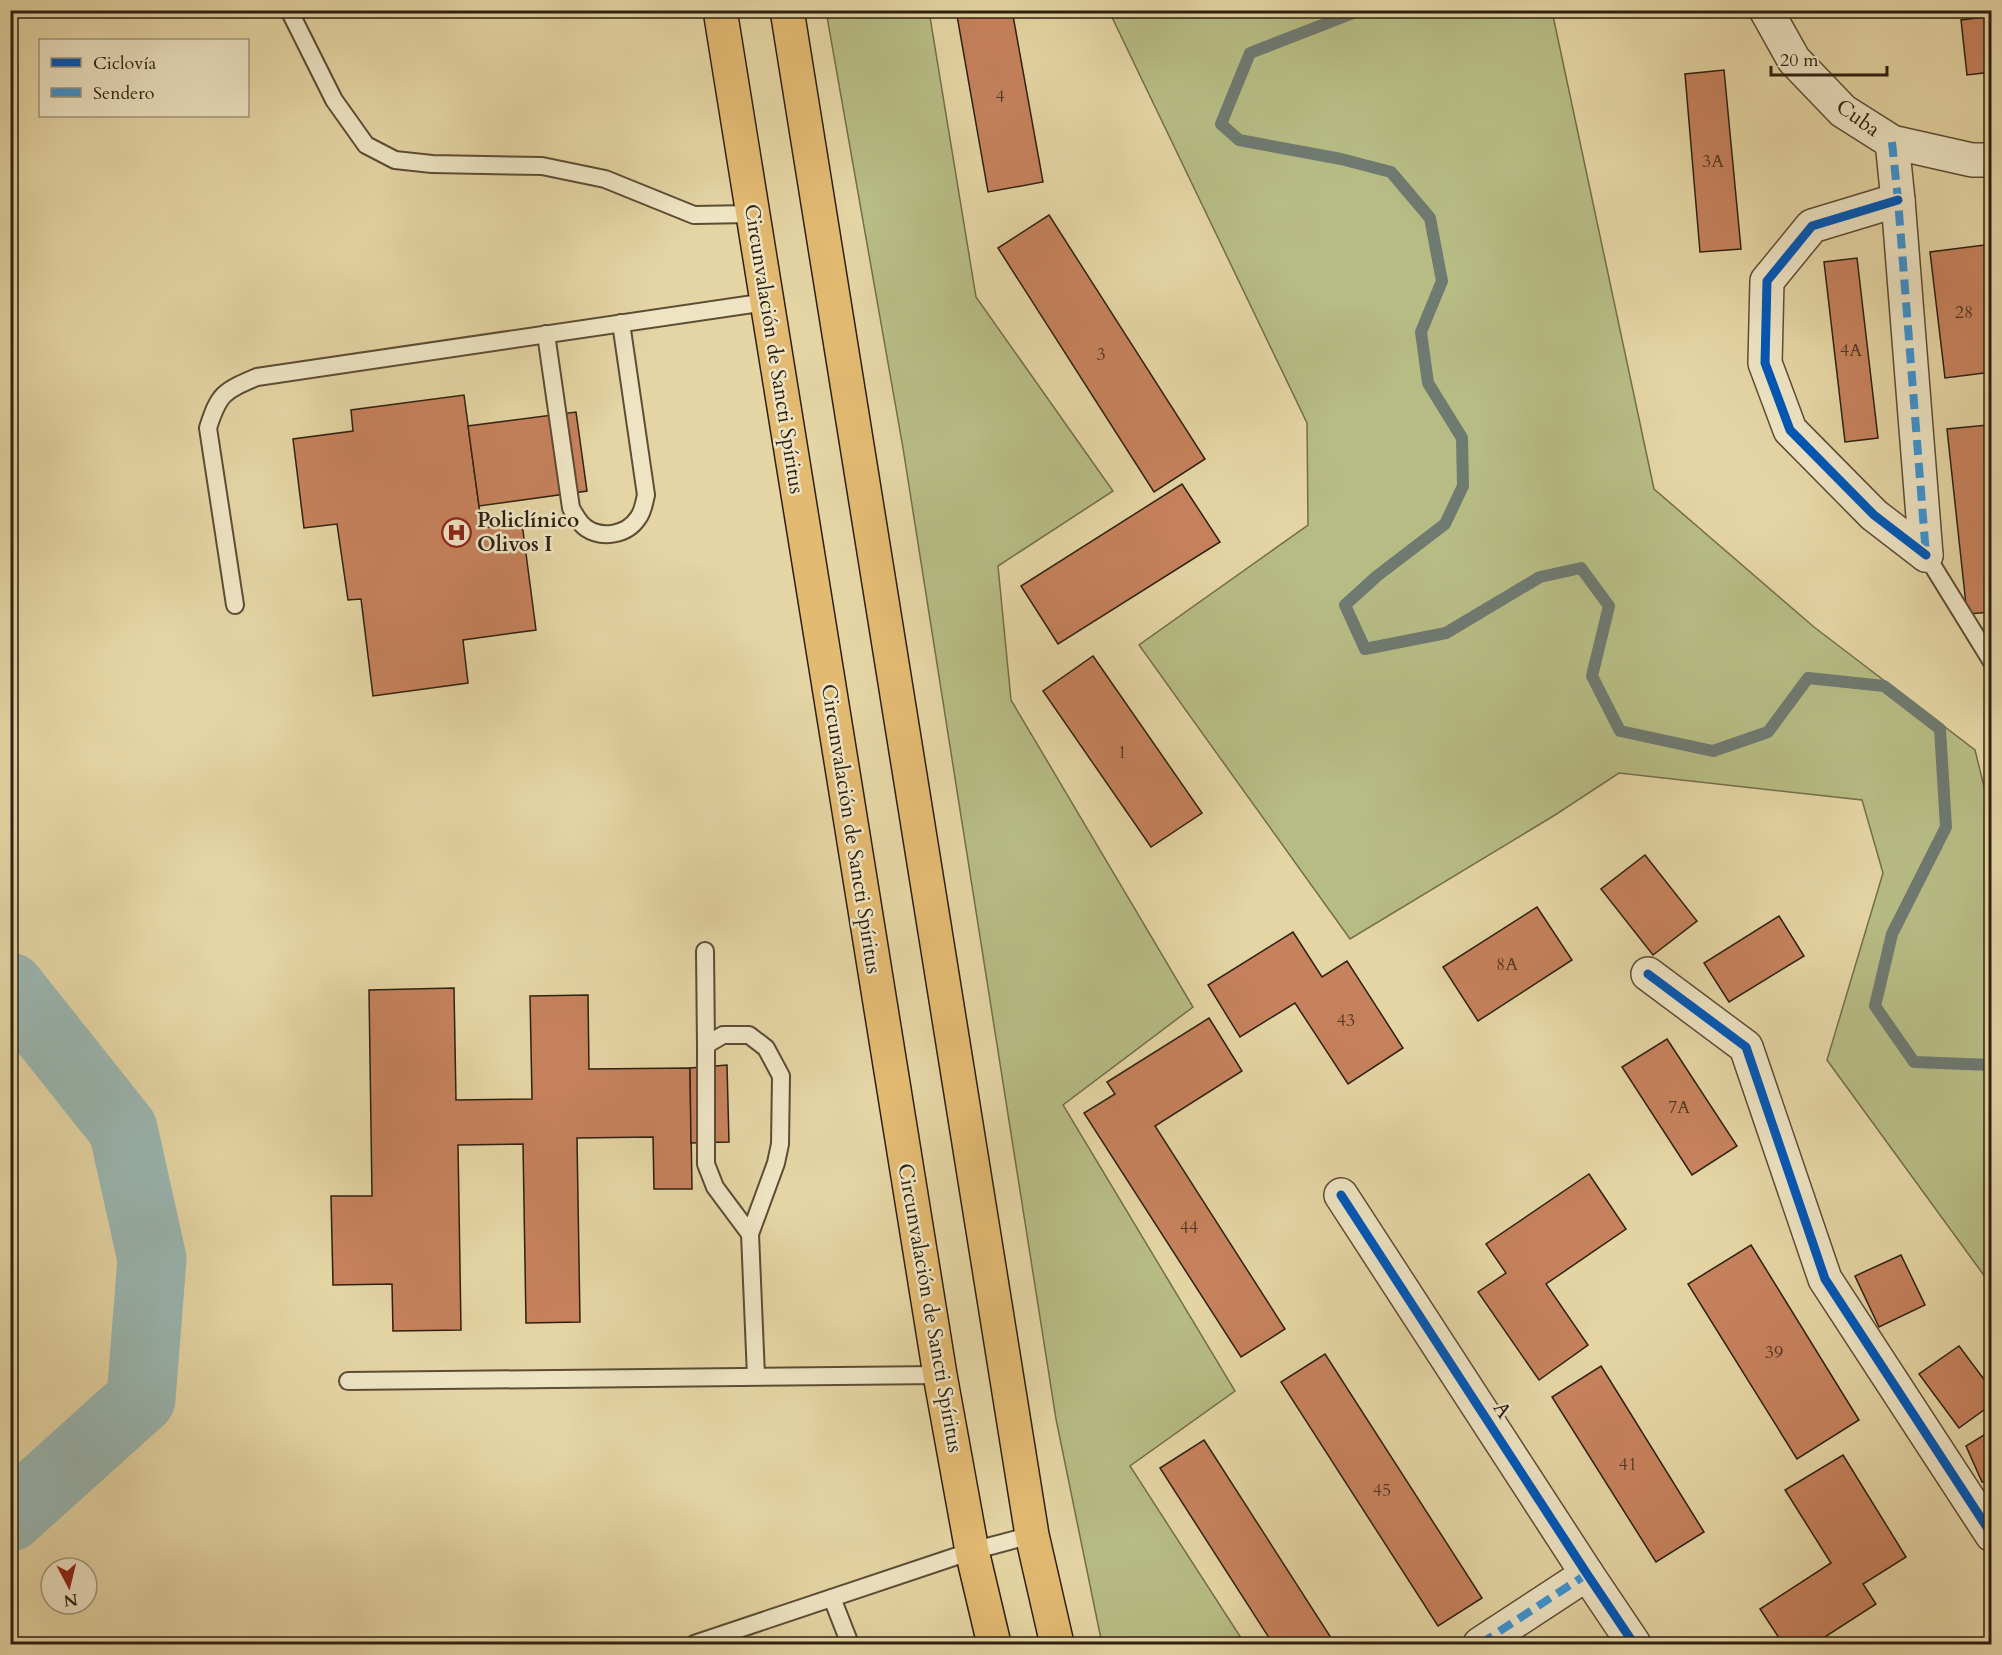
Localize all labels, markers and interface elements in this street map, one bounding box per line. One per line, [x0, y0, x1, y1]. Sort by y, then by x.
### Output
legend [39, 39, 249, 117]
scale bar [1771, 39, 1886, 77]
text: 20 m [1780, 48, 1819, 73]
text: Ciclovía [93, 51, 157, 76]
text: Sendero [93, 81, 155, 106]
house number: 4 [995, 84, 1005, 109]
street label: Cuba [1830, 92, 1886, 144]
house number: 3A [1702, 149, 1724, 174]
street label: Circunvalación de Sancti Spíritus [737, 202, 811, 496]
house number: 28 [1955, 300, 1973, 325]
house number: 4A [1840, 338, 1862, 363]
house number: 3 [1096, 342, 1106, 367]
place label: Policlínico Olivos I [477, 506, 579, 559]
hospital icon: Policlínico Olivos I [440, 516, 472, 548]
street label: Circunvalación de Sancti Spíritus [814, 682, 888, 976]
house number: 1 [1117, 740, 1127, 765]
house number: 8A [1496, 952, 1518, 977]
house number: 43 [1337, 1008, 1355, 1033]
house number: 7A [1668, 1095, 1690, 1120]
street label: Circunvalación de Sancti Spíritus [890, 1161, 970, 1455]
house number: 44 [1180, 1215, 1198, 1240]
house number: 39 [1765, 1340, 1783, 1365]
street label: A [1486, 1396, 1518, 1424]
house number: 41 [1619, 1452, 1637, 1477]
house number: 45 [1373, 1478, 1391, 1503]
north arrow [39, 1556, 99, 1616]
text: N [62, 1588, 79, 1612]

